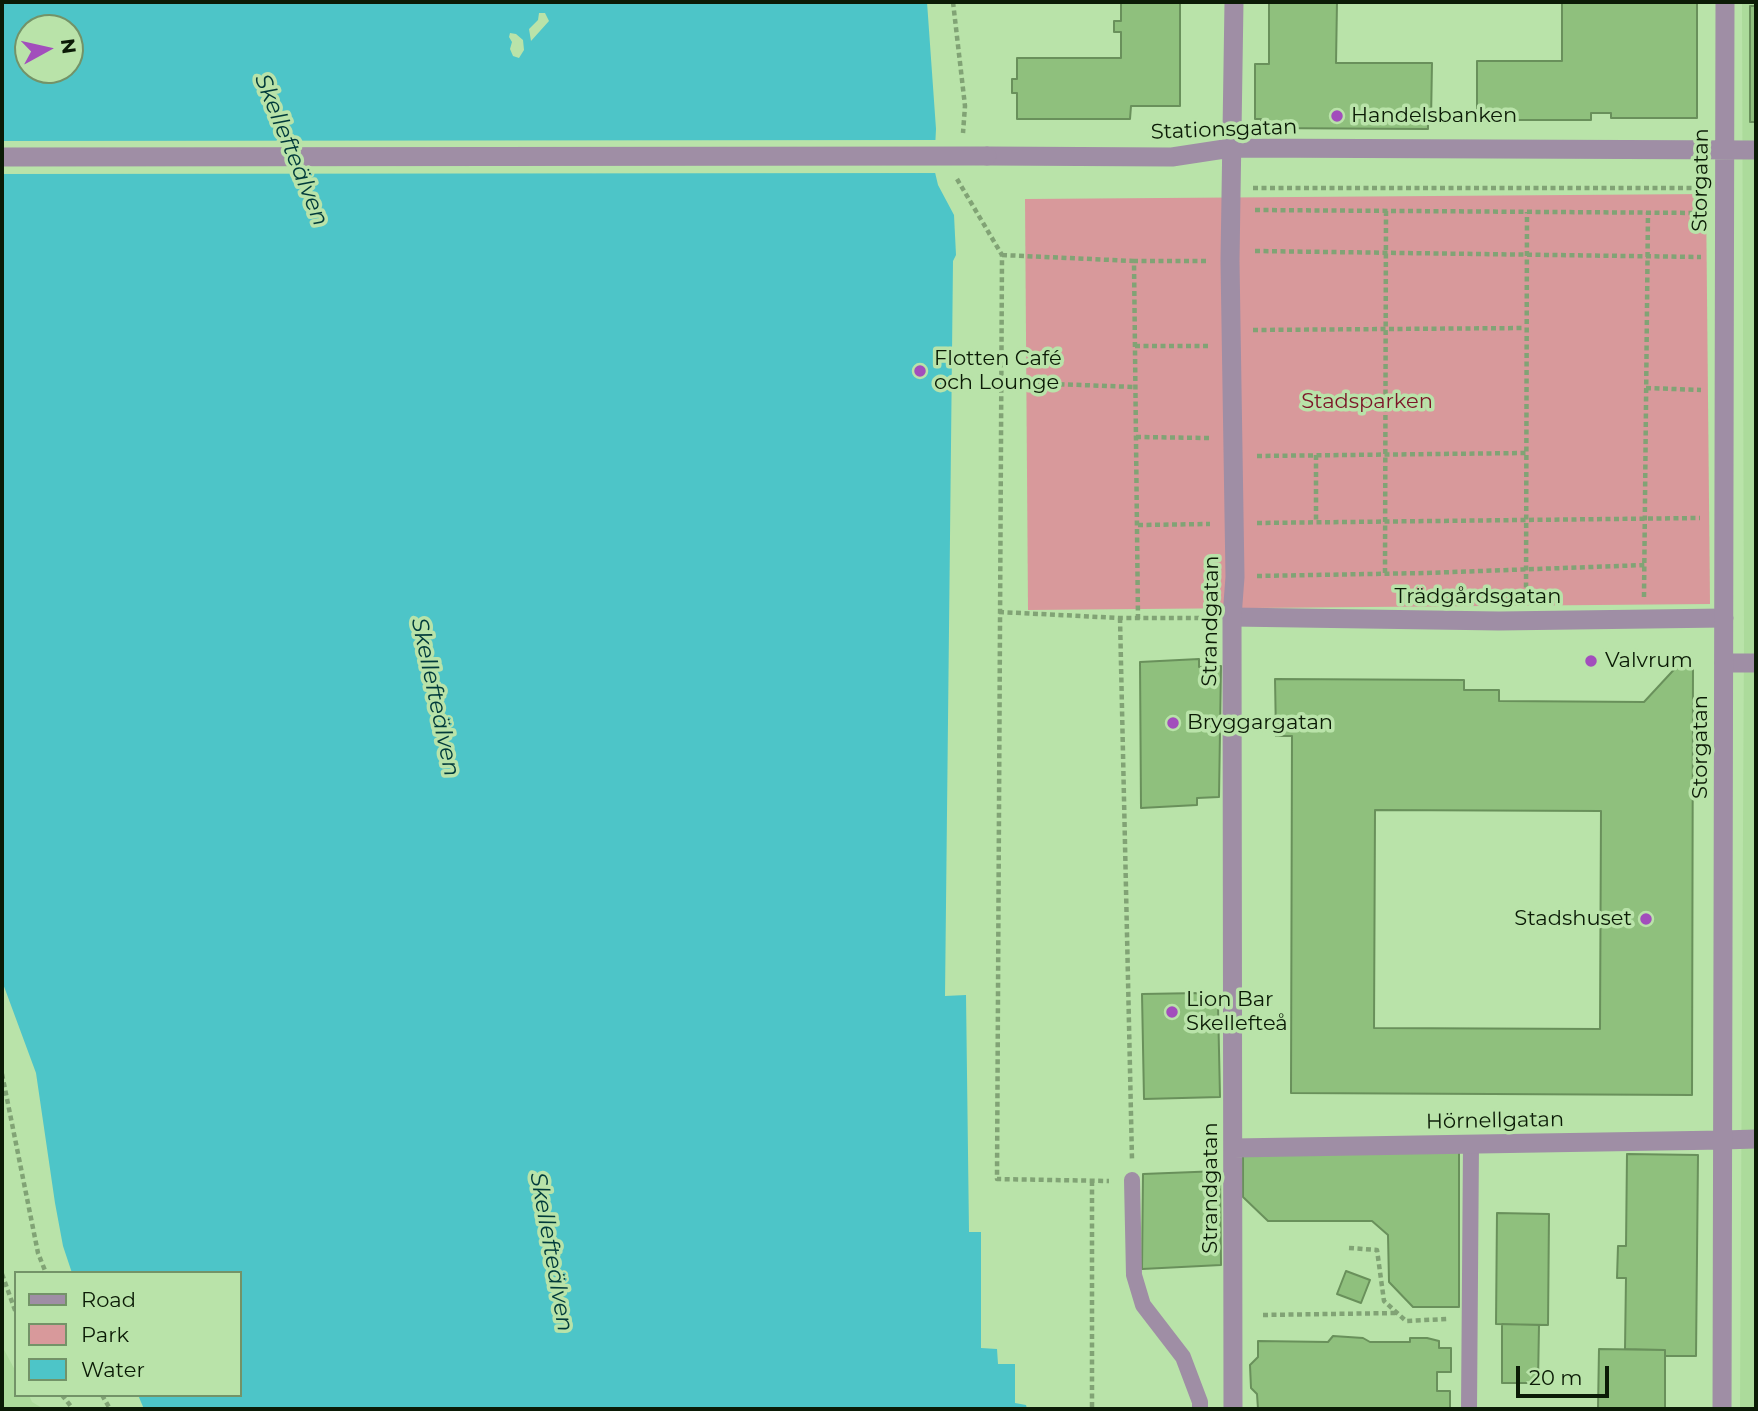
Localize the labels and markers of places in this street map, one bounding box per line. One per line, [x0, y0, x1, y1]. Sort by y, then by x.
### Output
place label: Handelsbanken [1351, 103, 1517, 129]
marker: Handelsbanken [1329, 108, 1345, 124]
place label: Flotten Café och Lounge [934, 346, 1062, 396]
marker: Flotten Café och Lounge [912, 363, 928, 379]
place label: Valvrum [1605, 648, 1693, 674]
marker: Valvrum [1583, 653, 1599, 669]
place label: Bryggargatan [1187, 710, 1333, 736]
marker: Bryggargatan [1165, 715, 1181, 731]
place label: Stadshuset [1514, 906, 1632, 932]
marker: Stadshuset [1638, 911, 1654, 927]
place label: Lion Bar Skellefteå [1186, 987, 1288, 1037]
marker: Lion Bar Skellefteå [1164, 1004, 1180, 1020]

